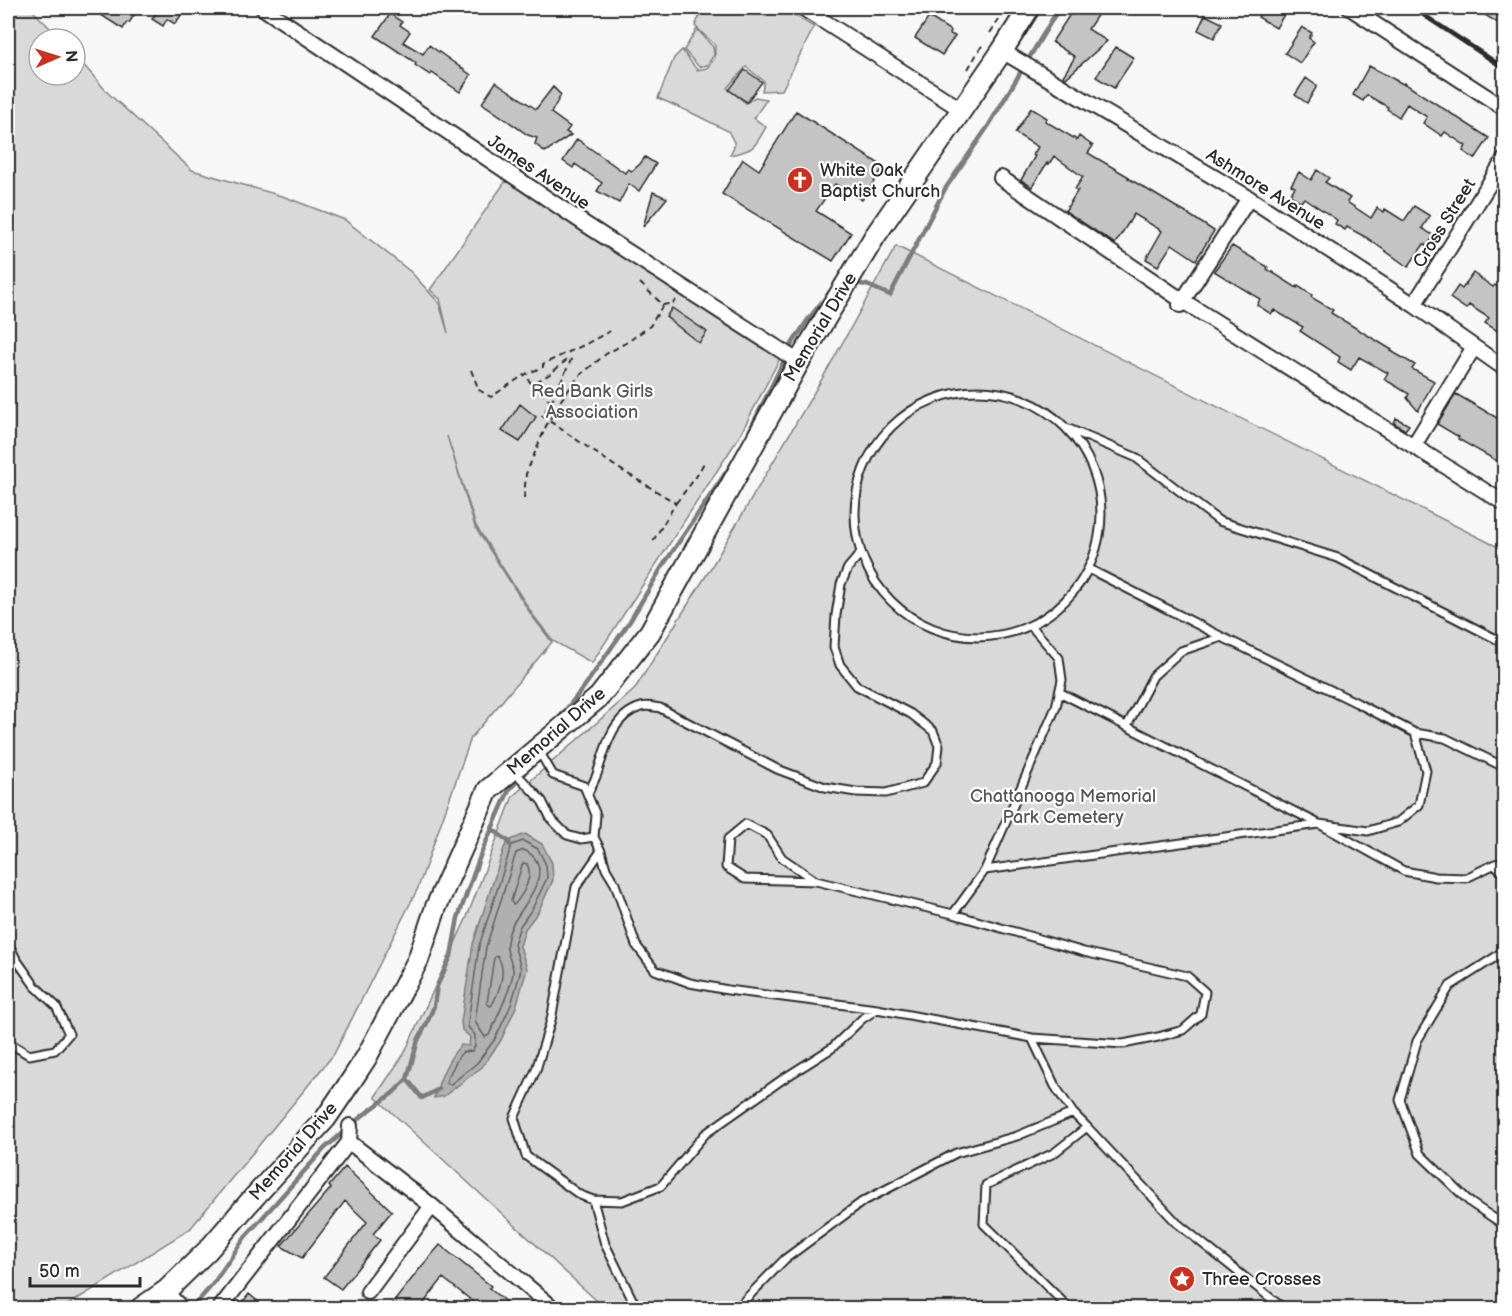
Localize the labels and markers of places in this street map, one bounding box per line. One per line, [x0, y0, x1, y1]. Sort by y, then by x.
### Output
place label: White Oak Baptist Church [820, 160, 940, 202]
church icon: White Oak Baptist Church [785, 165, 815, 195]
place icon: Three Crosses [1167, 1264, 1197, 1294]
place label: Three Crosses [1202, 1269, 1321, 1290]

